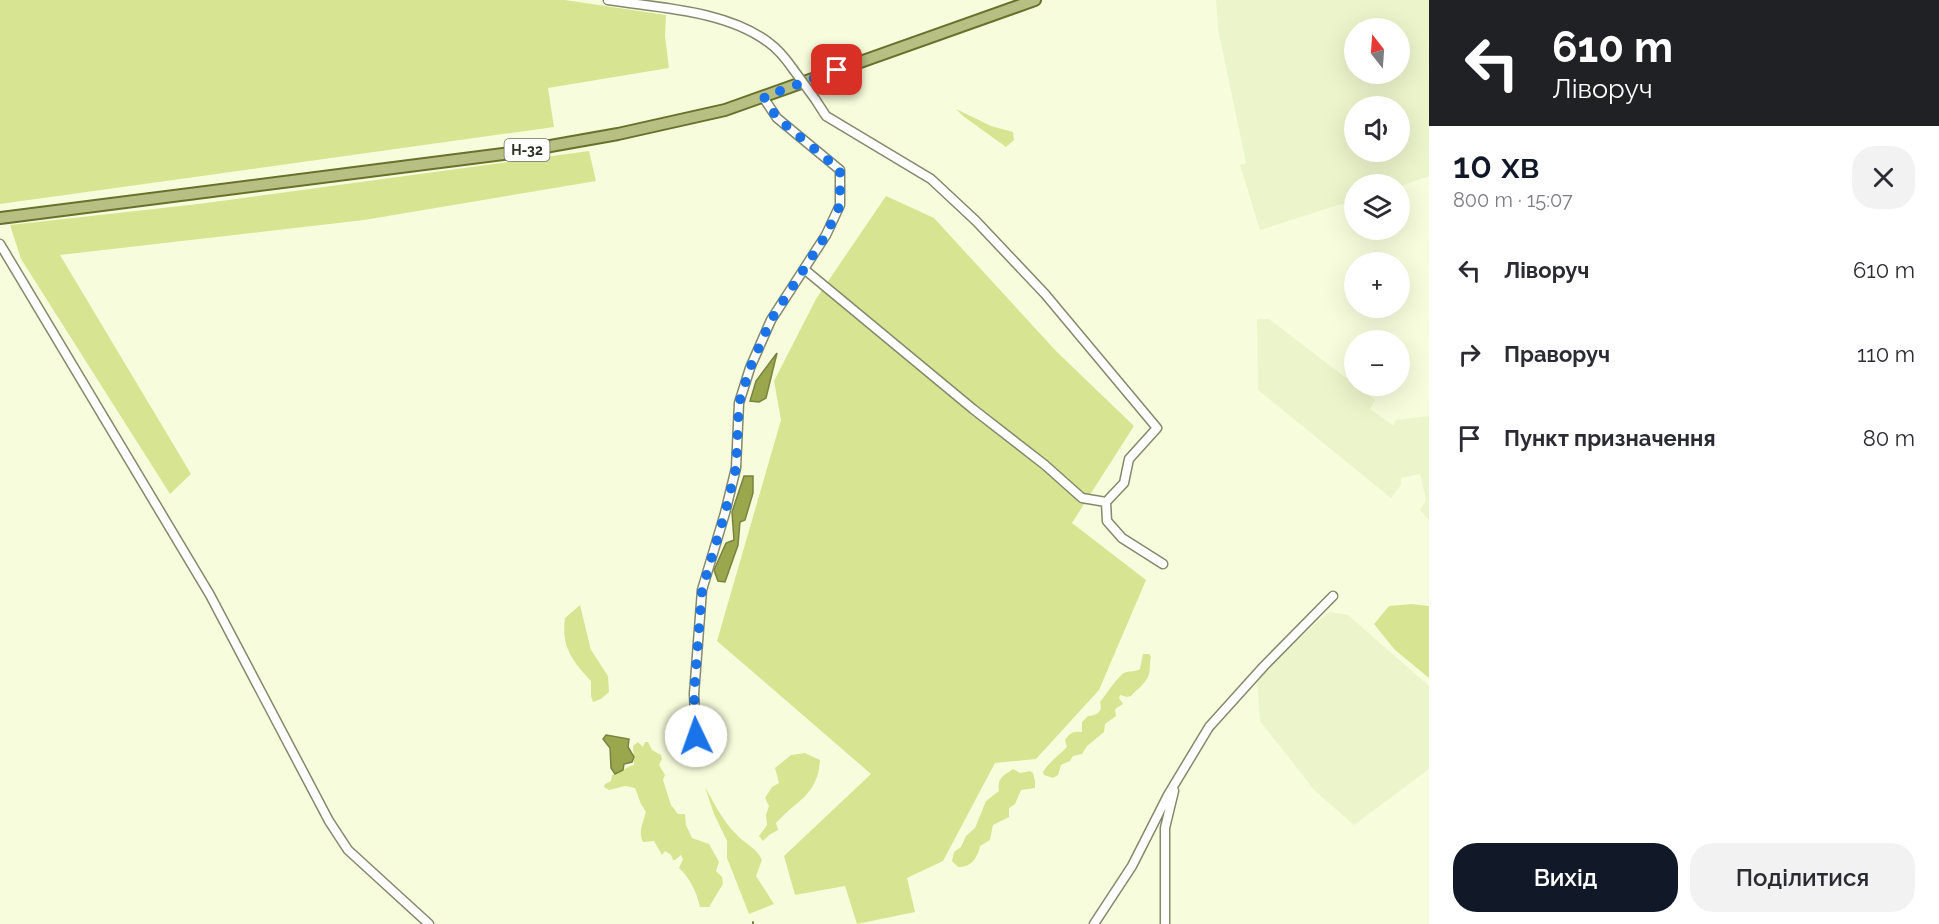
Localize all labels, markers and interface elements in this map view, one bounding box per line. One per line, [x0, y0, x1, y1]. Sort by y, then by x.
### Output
north arrow [1344, 18, 1410, 84]
map controls [1344, 18, 1410, 396]
text: 610 m [1552, 23, 1673, 72]
icon: left [1453, 24, 1531, 102]
pin [811, 44, 862, 95]
icon: arrive [820, 53, 853, 86]
text: Ліворуч [1552, 73, 1653, 104]
button: sound [1344, 96, 1410, 162]
road number: Н-32 [504, 139, 550, 161]
text: 10 хв [1453, 144, 1540, 186]
button: close [1852, 146, 1915, 209]
button: layers [1344, 174, 1410, 240]
text: 800 m · 15:07 [1453, 188, 1573, 212]
button: + [1344, 252, 1410, 318]
icon: left [1453, 254, 1486, 287]
text: Ліворуч [1504, 257, 1589, 283]
text: 610 m [1853, 257, 1915, 283]
button: − [1344, 330, 1410, 396]
icon: right [1453, 338, 1486, 371]
text: Праворуч [1504, 341, 1610, 367]
text: 110 m [1857, 341, 1915, 367]
icon: arrive [1453, 422, 1486, 455]
text: Пункт призначення [1504, 425, 1716, 451]
text: 80 m [1863, 425, 1915, 451]
position arrow [664, 704, 728, 768]
button: Вихід [1453, 843, 1678, 912]
button: Поділитися [1690, 843, 1915, 912]

